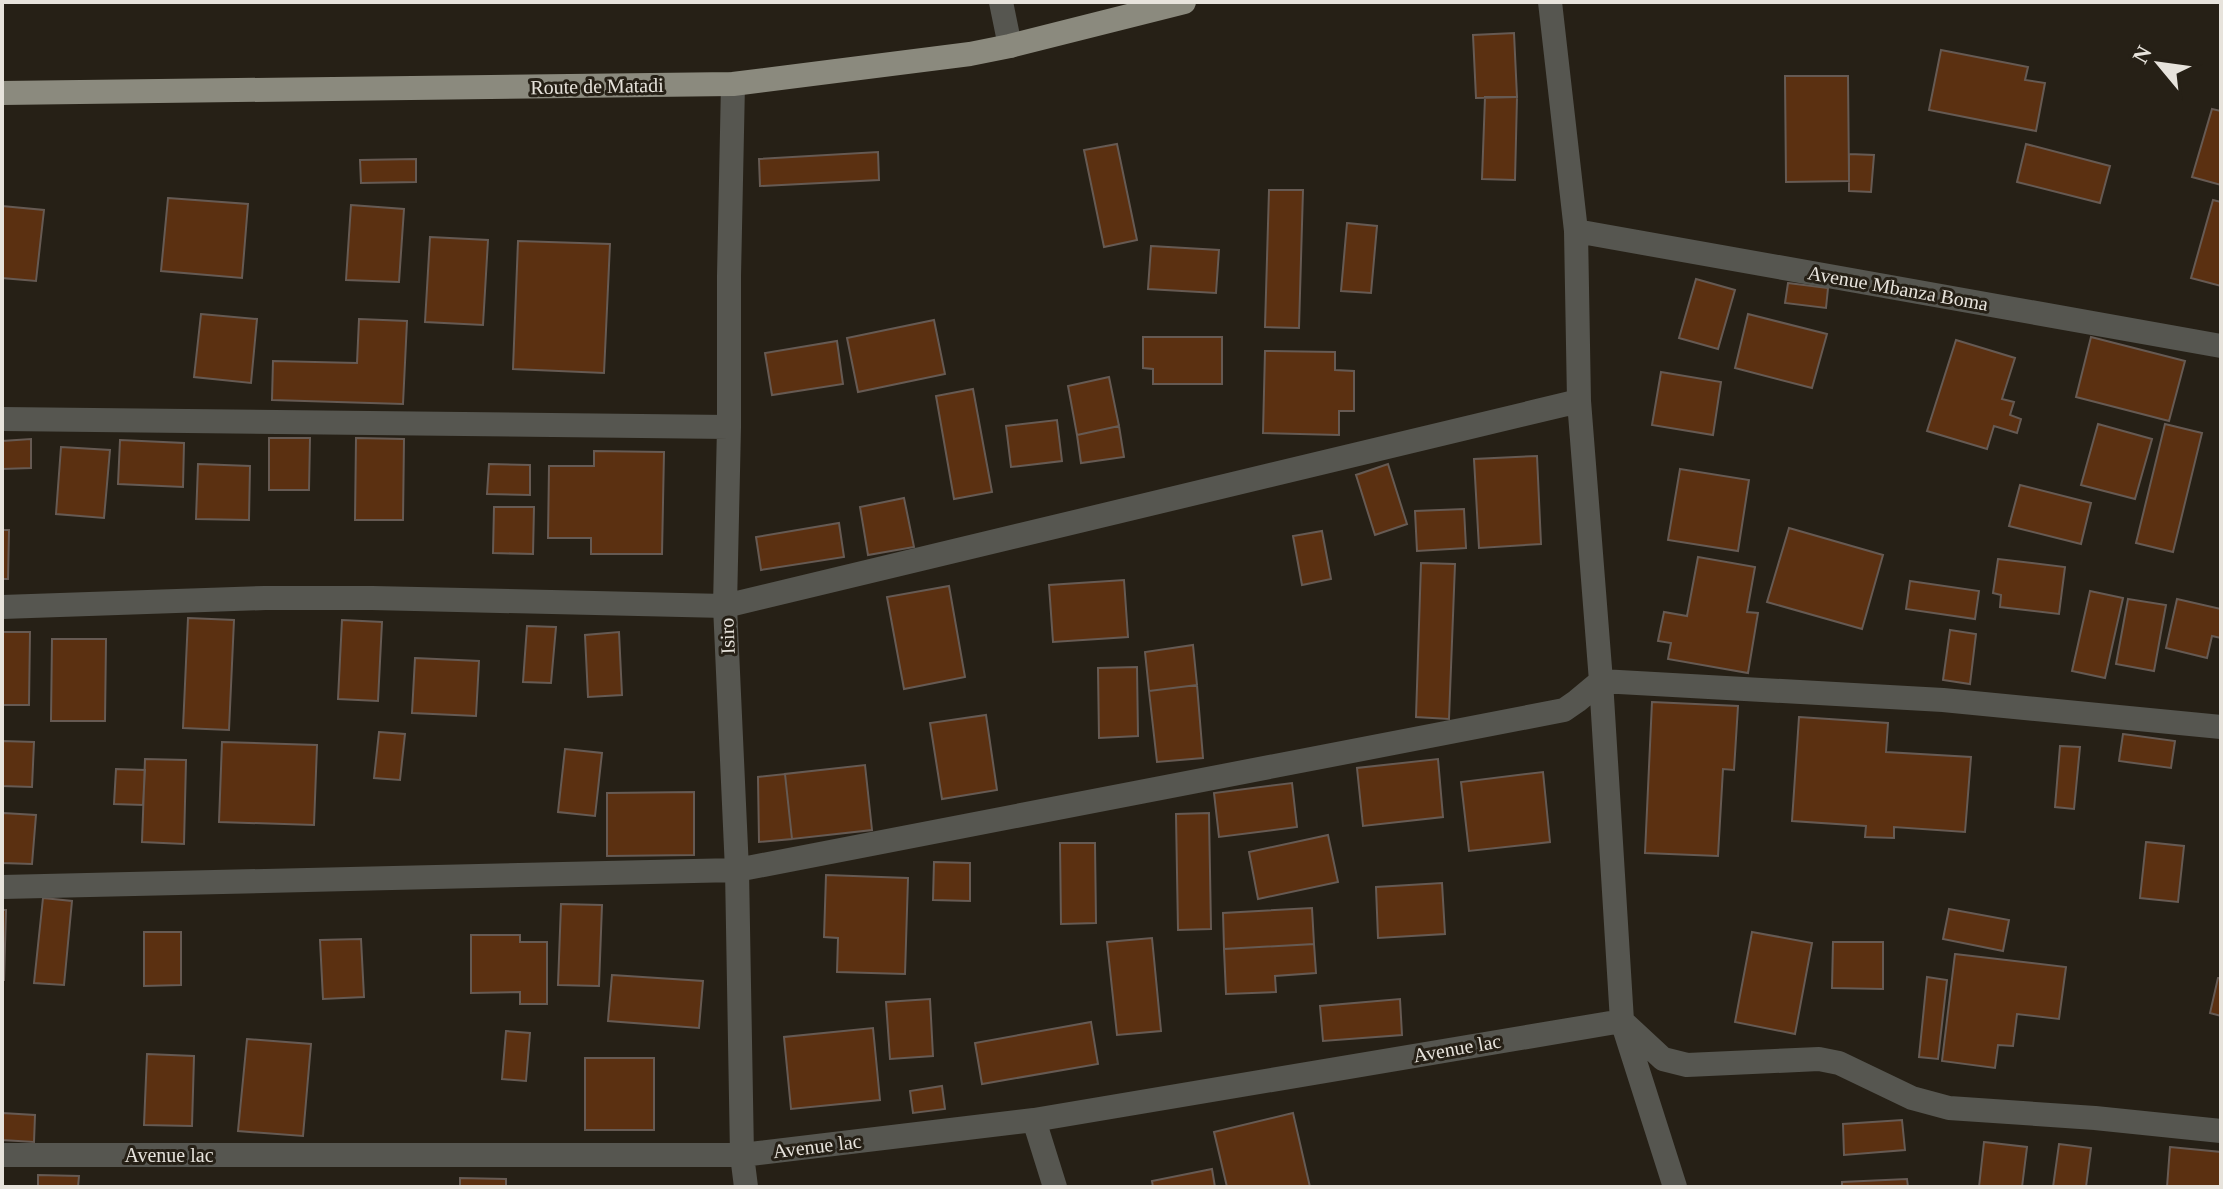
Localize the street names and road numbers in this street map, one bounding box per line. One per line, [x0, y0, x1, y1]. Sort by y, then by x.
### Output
street label: Route de Matadi [530, 74, 664, 98]
street label: Avenue Mbanza Boma [1806, 261, 1990, 315]
street label: Isiro [715, 617, 739, 655]
street label: Avenue lac [1411, 1029, 1503, 1067]
street label: Avenue lac [771, 1130, 863, 1162]
street label: Avenue lac [124, 1144, 214, 1166]

